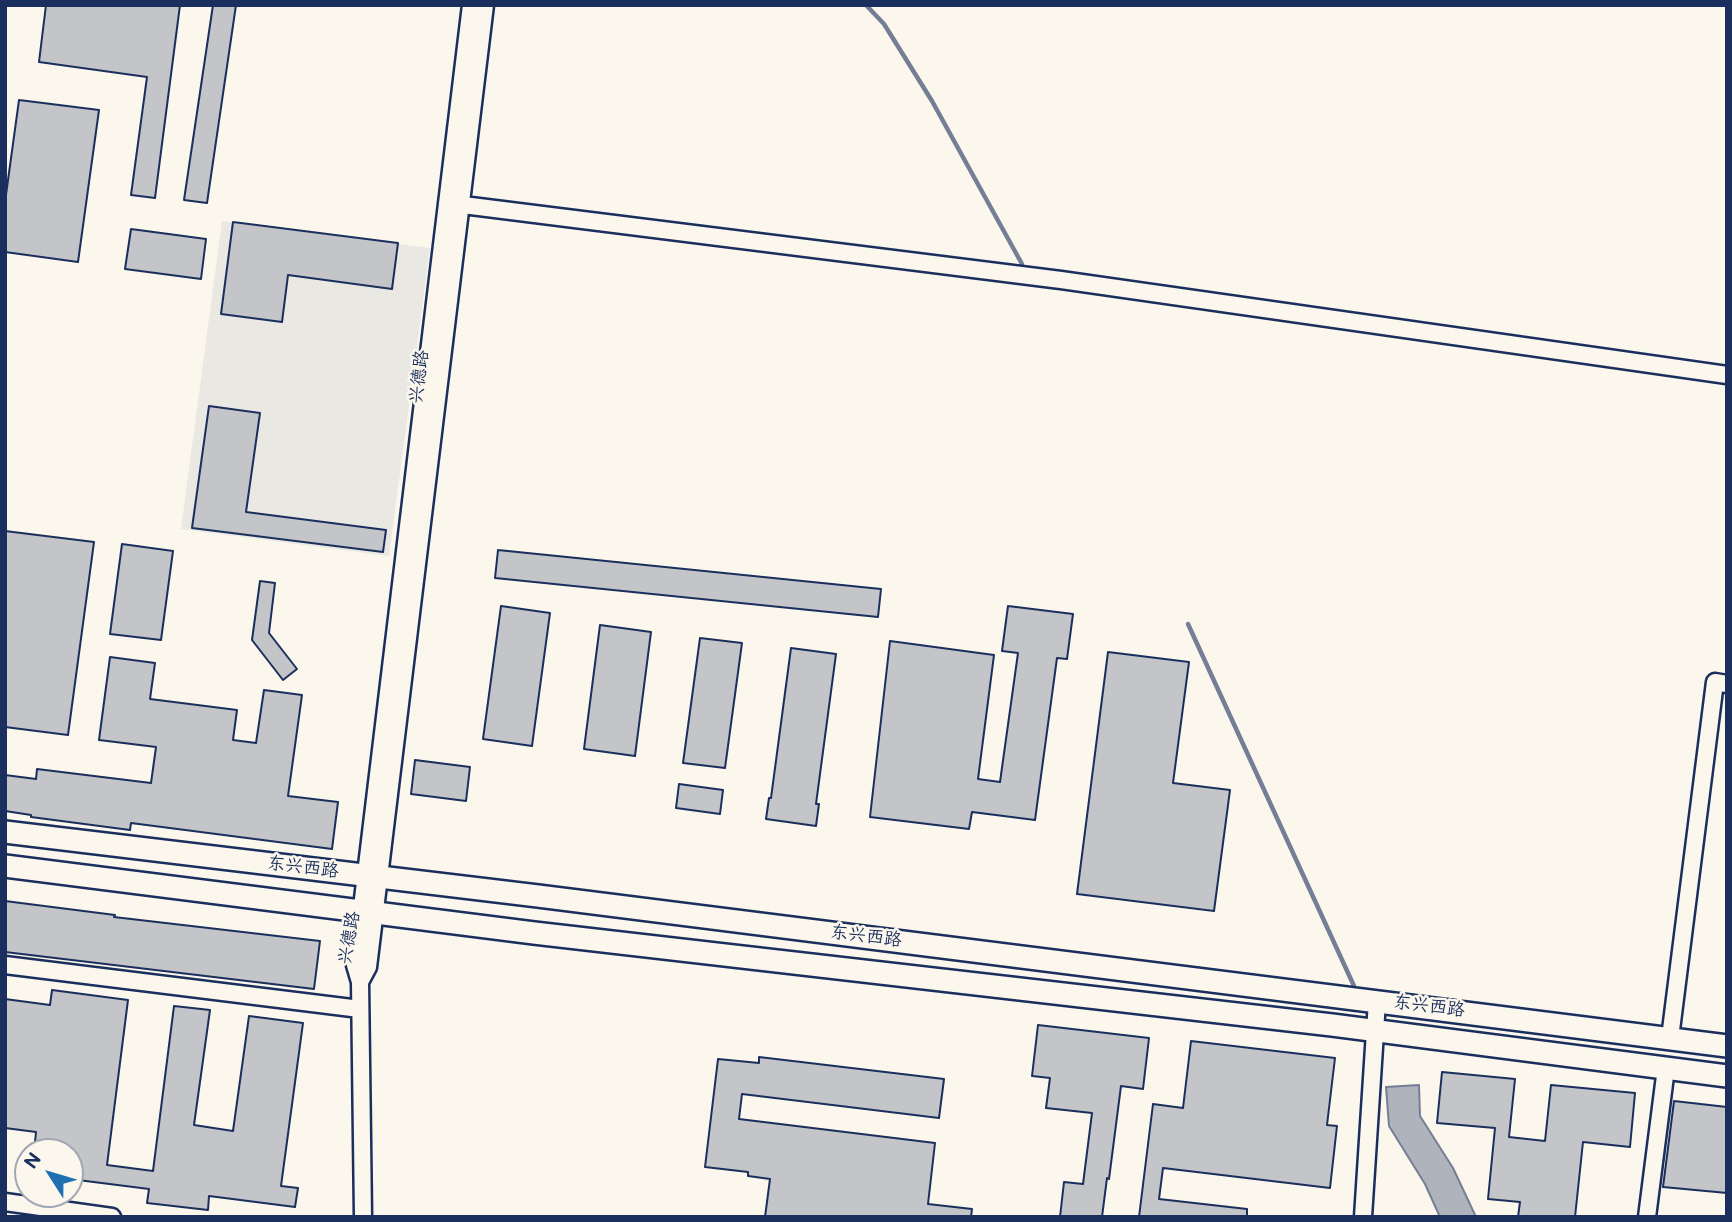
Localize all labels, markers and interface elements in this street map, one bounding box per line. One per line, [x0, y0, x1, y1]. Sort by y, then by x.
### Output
street label: 兴德路 [406, 349, 434, 405]
street label: 东兴西路 [266, 853, 340, 883]
street label: 兴德路 [335, 910, 365, 966]
street label: 东兴西路 [829, 922, 903, 952]
street label: 东兴西路 [1392, 992, 1466, 1022]
north arrow [14, 1138, 84, 1208]
text: N [20, 1149, 47, 1174]

